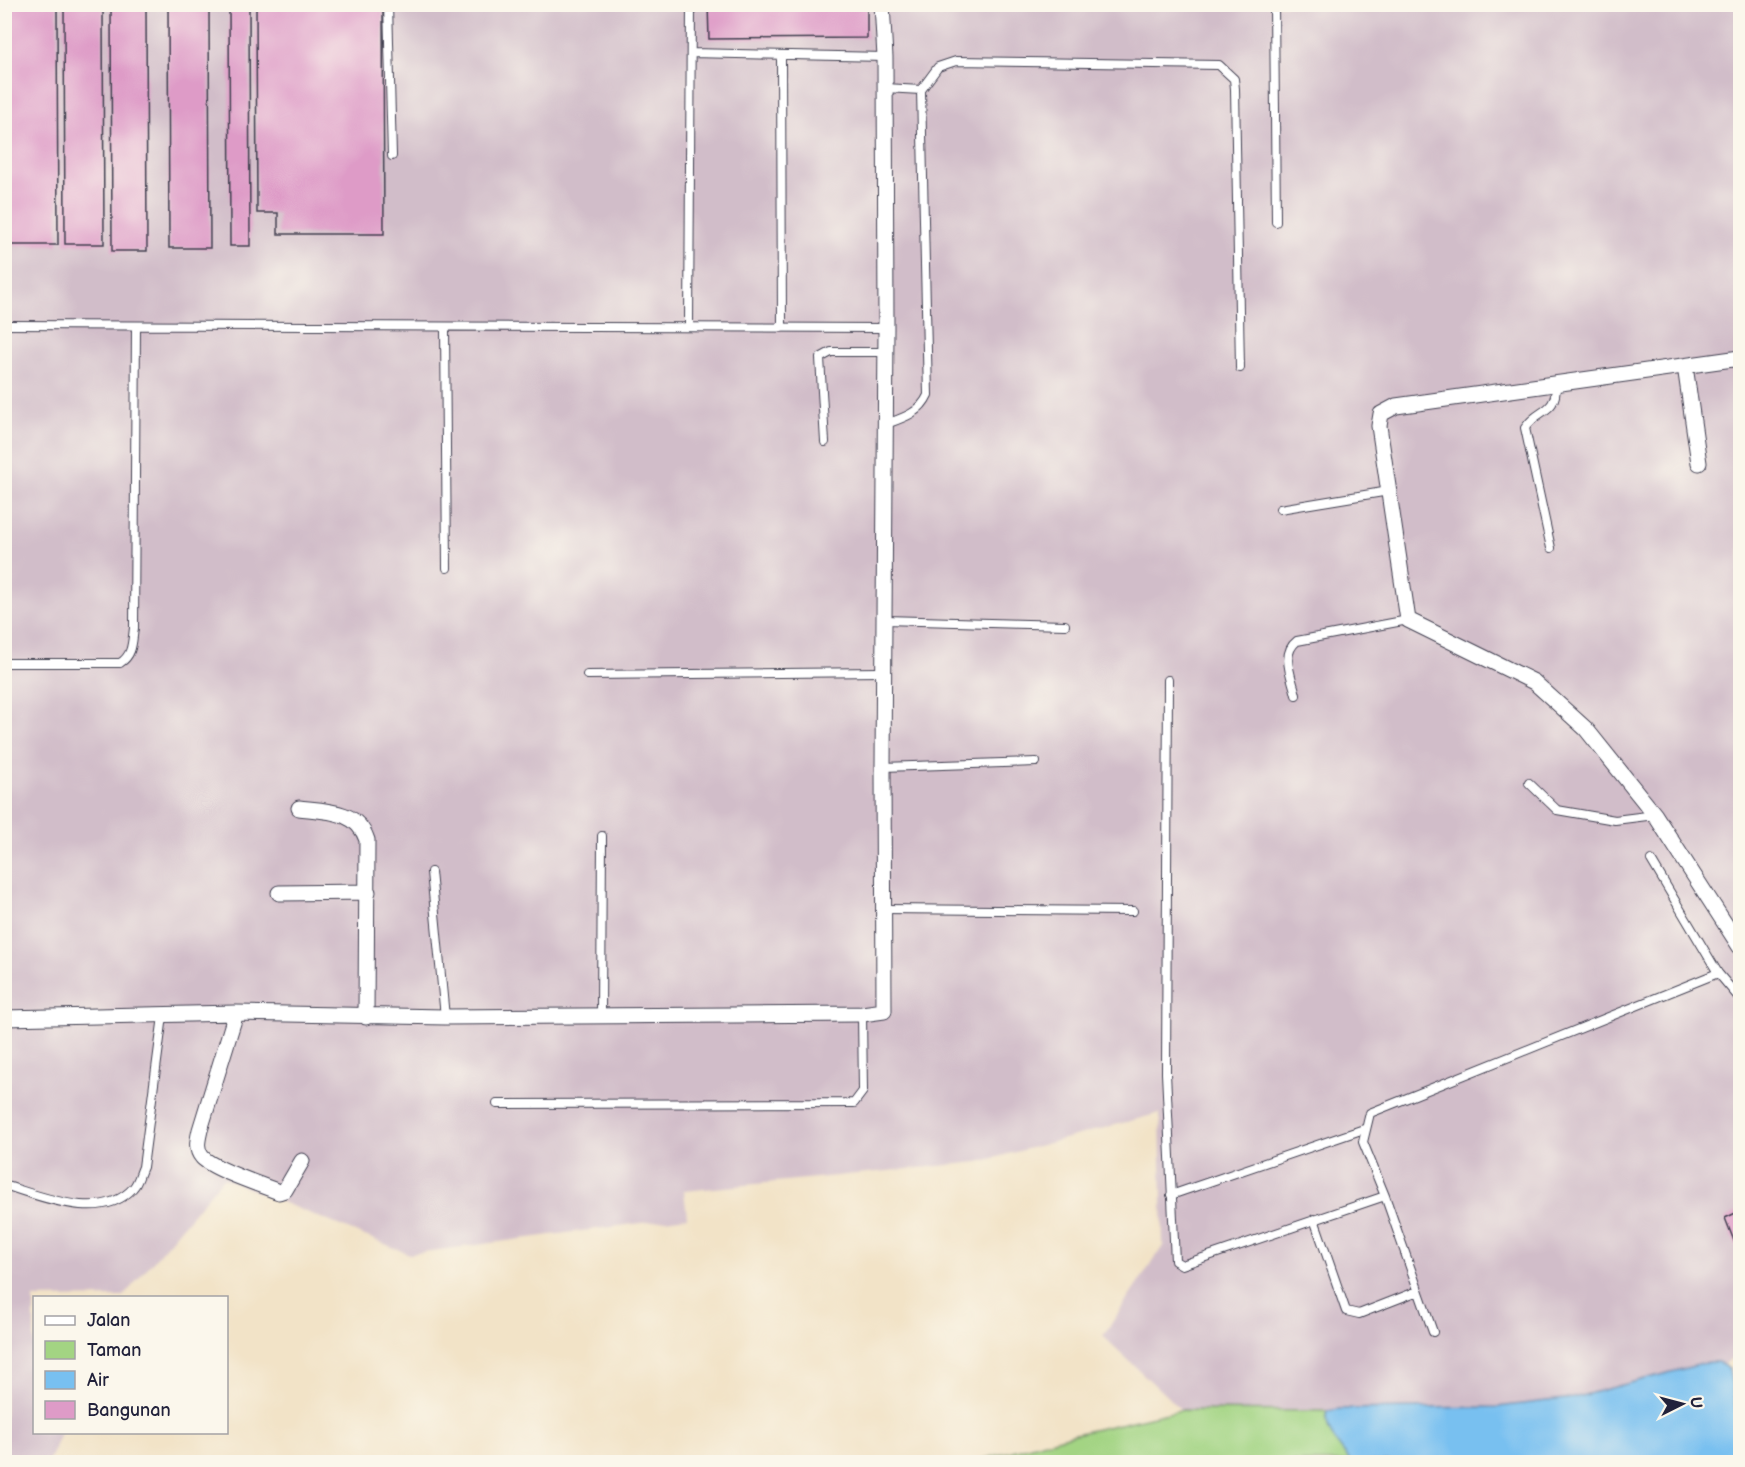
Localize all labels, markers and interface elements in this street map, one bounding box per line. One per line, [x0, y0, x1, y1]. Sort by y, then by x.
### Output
legend [33, 1296, 228, 1434]
text: Jalan [87, 1310, 130, 1331]
text: Taman [87, 1340, 141, 1361]
text: Air [87, 1370, 109, 1391]
north arrow [1652, 1374, 1712, 1434]
text: U [1685, 1396, 1705, 1409]
text: Bangunan [87, 1400, 171, 1421]

